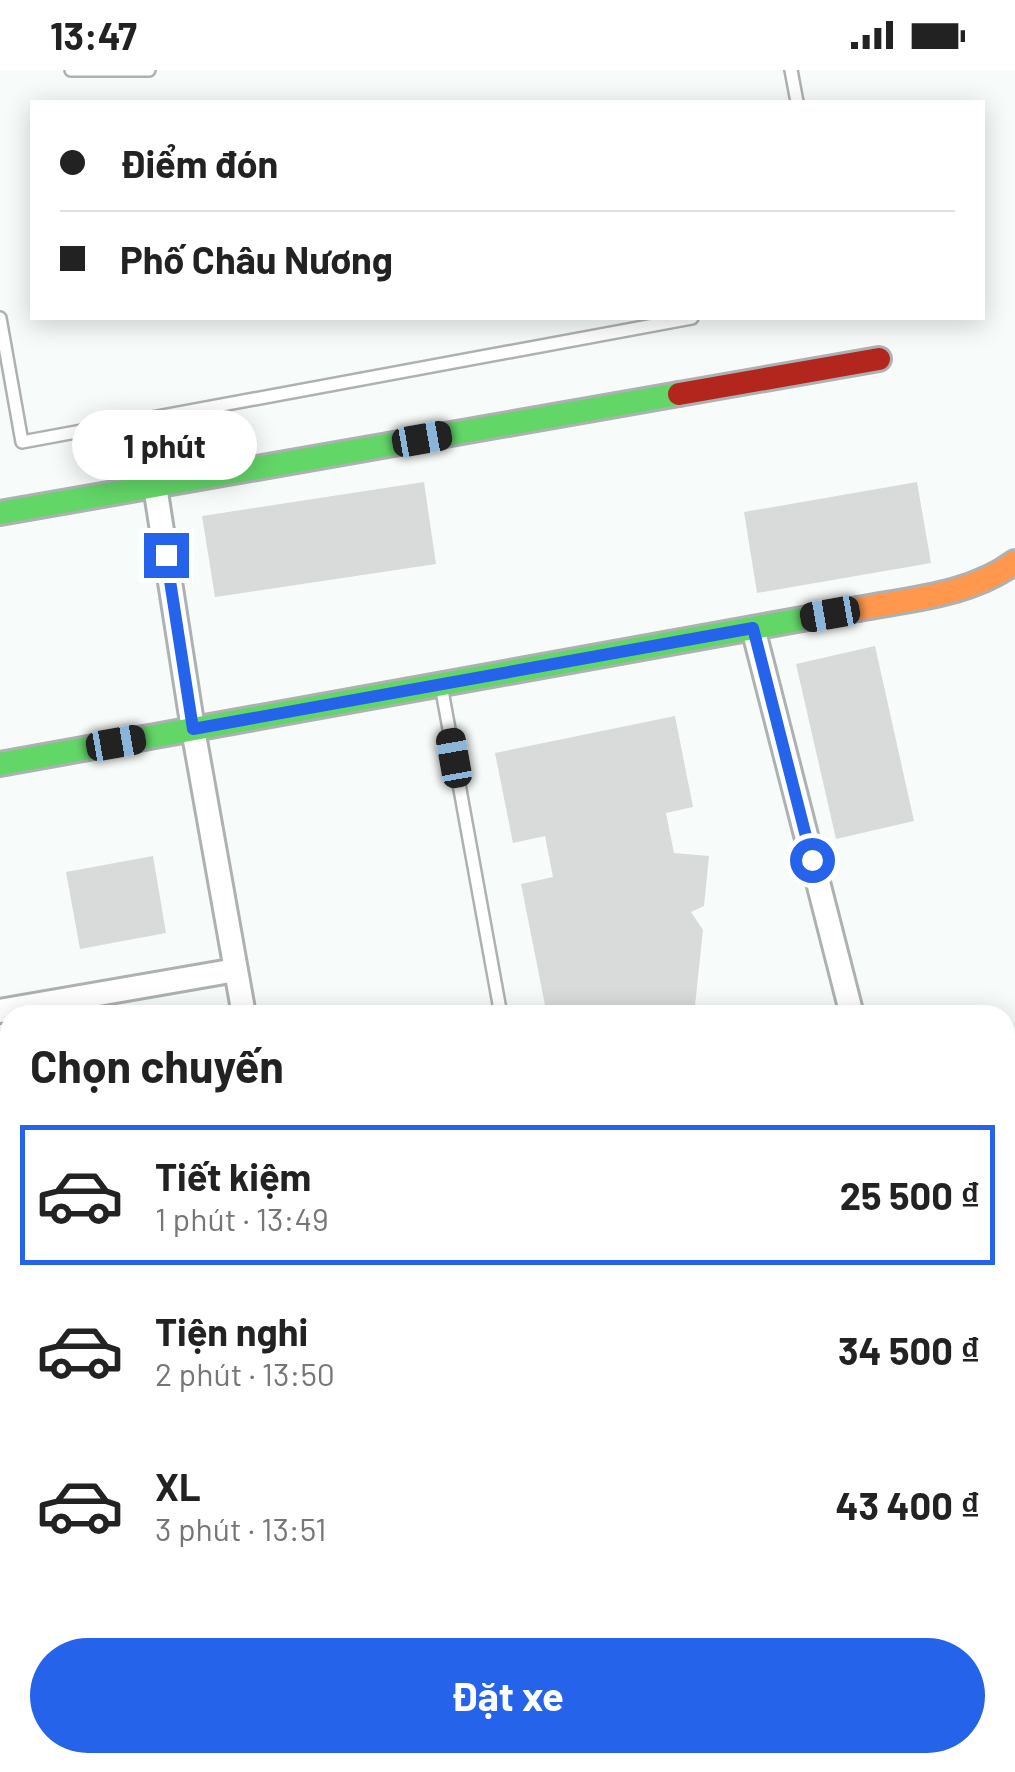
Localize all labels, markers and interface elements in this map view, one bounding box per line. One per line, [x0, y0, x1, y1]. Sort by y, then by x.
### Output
text: 13:47 [50, 12, 137, 58]
text: Điểm đón [120, 140, 278, 186]
text: Phố Châu Nương [120, 236, 393, 282]
callout: 1 phút [74, 410, 258, 480]
car [390, 419, 454, 459]
text: 1 phút [123, 426, 206, 464]
route end [144, 533, 189, 578]
car [798, 594, 862, 634]
car [84, 723, 148, 763]
car [434, 726, 474, 790]
route start [790, 838, 835, 883]
text: Chọn chuyến [30, 1038, 284, 1092]
icon: car [35, 1150, 125, 1240]
text: Tiết kiệm [155, 1153, 311, 1199]
text: 25 500 ₫ [840, 1172, 980, 1218]
text: 1 phút · 13:49 [155, 1199, 329, 1237]
icon: car [35, 1305, 125, 1395]
text: Tiện nghi [155, 1308, 308, 1354]
text: 34 500 ₫ [838, 1327, 980, 1373]
text: 2 phút · 13:50 [155, 1354, 335, 1392]
icon: car [35, 1460, 125, 1550]
text: XL [155, 1463, 201, 1509]
text: 43 400 ₫ [835, 1482, 980, 1528]
text: 3 phút · 13:51 [155, 1509, 326, 1547]
button: Đặt xe [30, 1638, 985, 1753]

